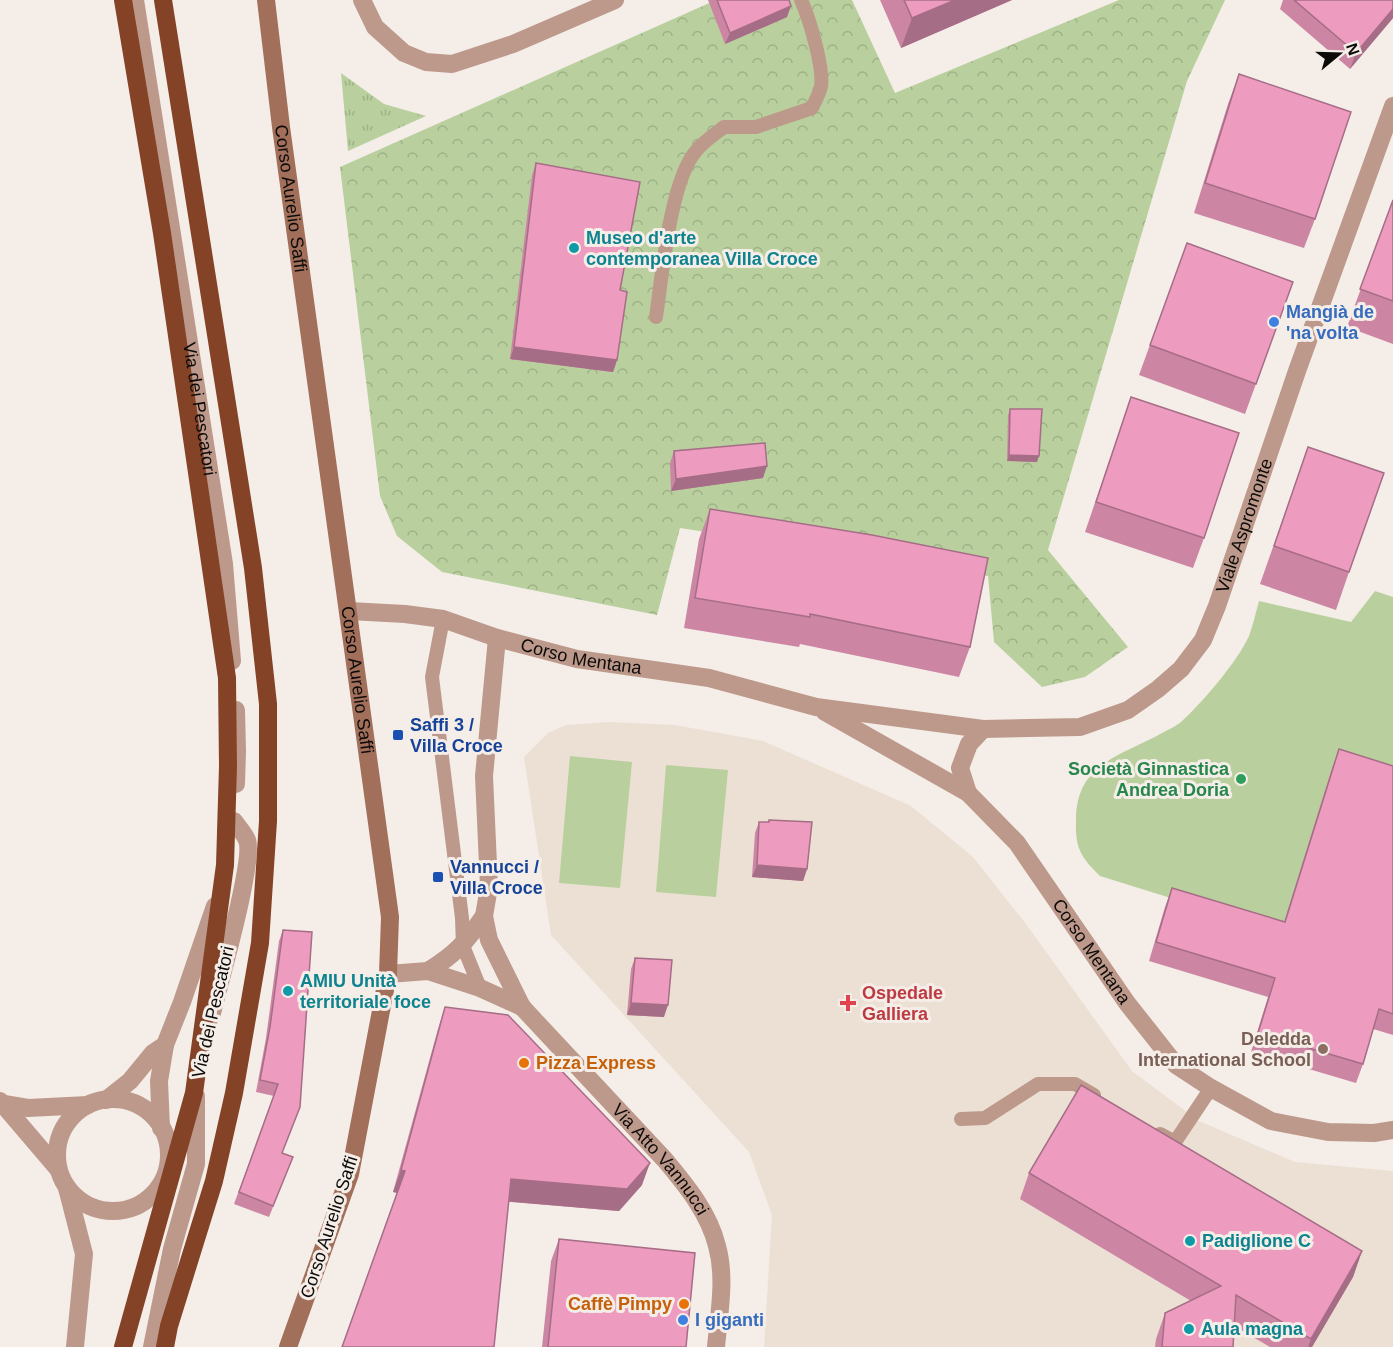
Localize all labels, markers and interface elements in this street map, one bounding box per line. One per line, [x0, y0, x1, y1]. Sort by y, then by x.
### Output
north arrow [1309, 24, 1369, 84]
text: N [1343, 41, 1363, 58]
street label: Corso Aurelio Saffi [271, 123, 311, 274]
place label: Museo d'arte contemporanea Villa Croce [586, 228, 818, 269]
marker: Museo d'arte contemporanea Villa Croce [567, 241, 581, 255]
place label: Mangià de 'na volta [1286, 302, 1374, 343]
marker: Mangià de 'na volta [1267, 315, 1281, 329]
street label: Via dei Pescatori [179, 341, 220, 477]
street label: Viale Aspromonte [1212, 456, 1276, 596]
street label: Corso Aurelio Saffi [337, 605, 377, 755]
street label: Corso Mentana [518, 635, 644, 678]
place label: Saffi 3 / Villa Croce [410, 715, 503, 756]
marker: Saffi 3 / Villa Croce [391, 728, 405, 742]
place label: Società Ginnastica Andrea Doria [1068, 759, 1230, 800]
marker: Società Ginnastica Andrea Doria [1234, 772, 1248, 786]
place label: Vannucci / Villa Croce [450, 857, 543, 898]
marker: Vannucci / Villa Croce [431, 870, 445, 884]
street label: Corso Mentana [1048, 895, 1135, 1009]
street label: Via dei Pescatori [188, 944, 238, 1080]
place label: AMIU Unità territoriale foce [300, 971, 431, 1012]
place label: Ospedale Galliera [862, 983, 943, 1024]
marker: AMIU Unità territoriale foce [281, 984, 295, 998]
marker: Ospedale Galliera [839, 994, 857, 1012]
place label: Deledda International School [1138, 1029, 1312, 1070]
marker: Deledda International School [1316, 1042, 1330, 1056]
place label: Pizza Express [536, 1053, 656, 1073]
marker: Pizza Express [517, 1056, 531, 1070]
street label: Via Atto Vannucci [608, 1100, 713, 1218]
street label: Corso Aurelio Saffi [297, 1153, 361, 1301]
place label: Padiglione C [1202, 1231, 1311, 1251]
marker: Padiglione C [1183, 1234, 1197, 1248]
place label: Caffè Pimpy [568, 1294, 672, 1314]
marker: Caffè Pimpy [677, 1297, 691, 1311]
place label: I giganti [695, 1310, 764, 1330]
marker: I giganti [676, 1313, 690, 1327]
place label: Aula magna [1201, 1319, 1304, 1339]
marker: Aula magna [1182, 1322, 1196, 1336]

